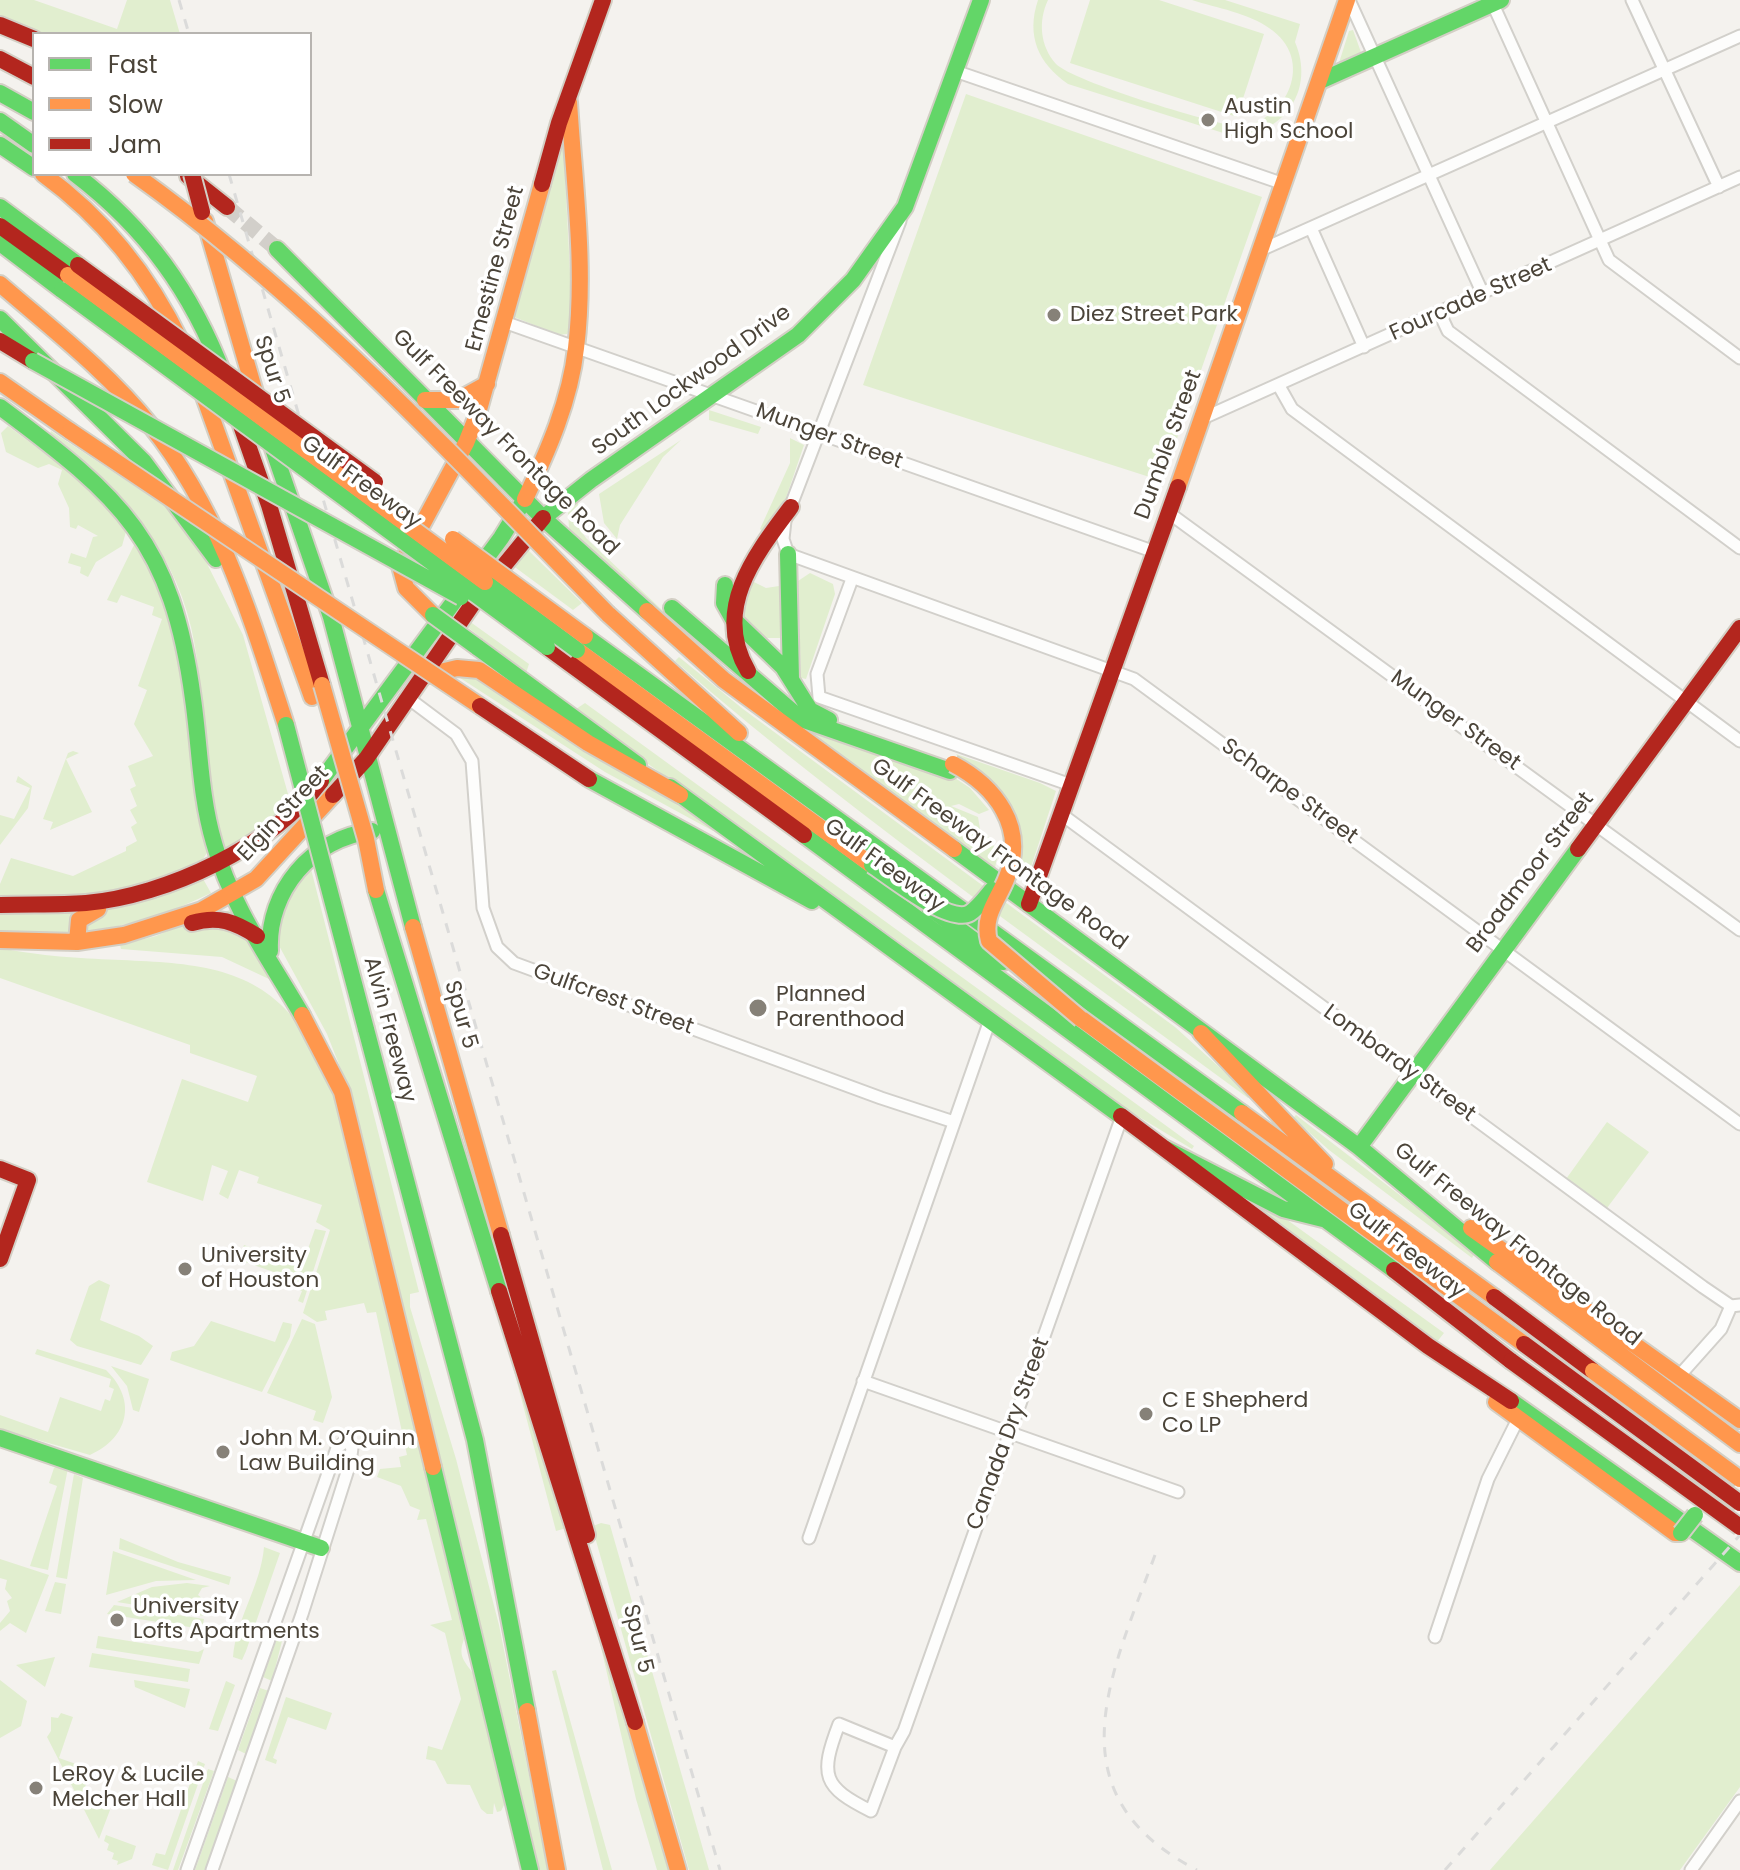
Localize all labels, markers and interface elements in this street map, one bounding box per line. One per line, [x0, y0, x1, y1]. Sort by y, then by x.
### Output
legend [32, 32, 312, 176]
text: Fast [108, 48, 158, 81]
text: Slow [108, 88, 163, 121]
place label: Austin High School [1224, 94, 1353, 146]
marker: Austin High School [1199, 111, 1217, 129]
text: Jam [108, 128, 162, 161]
street label: Ernestine Street [461, 183, 531, 355]
street label: Fourcade Street [1386, 252, 1556, 348]
street label: South Lockwood Drive [587, 300, 797, 462]
place label: Diez Street Park [1070, 302, 1238, 328]
marker: Diez Street Park [1045, 306, 1063, 324]
street label: Gulf Freeway Frontage Road [386, 324, 624, 562]
street label: Spur 5 [248, 333, 294, 407]
street label: Dumble Street [1130, 367, 1208, 523]
street label: Munger Street [752, 398, 906, 476]
street label: Gulf Freeway [296, 431, 426, 535]
street label: Munger Street [1385, 665, 1525, 777]
street label: Scharpe Street [1216, 734, 1362, 850]
street label: Gulf Freeway Frontage Road [866, 753, 1132, 957]
street label: Elgin Street [233, 761, 335, 867]
street label: Broadmoor Street [1462, 787, 1600, 959]
street label: Gulf Freeway [819, 814, 949, 918]
street label: Alvin Freeway [357, 954, 421, 1106]
street label: Gulfcrest Street [529, 959, 697, 1041]
street label: Spur 5 [438, 978, 482, 1052]
place label: Planned Parenthood [776, 982, 905, 1034]
marker: Planned Parenthood [747, 997, 769, 1019]
street label: Lombardy Street [1318, 1000, 1480, 1128]
street label: Gulf Freeway Frontage Road [1388, 1137, 1646, 1353]
street label: Gulf Freeway [1342, 1197, 1470, 1305]
place label: University of Houston [201, 1243, 319, 1294]
marker: University of Houston [176, 1260, 194, 1278]
street label: Canada Dry Street [962, 1334, 1056, 1534]
place label: C E Shepherd Co LP [1162, 1388, 1308, 1440]
marker: C E Shepherd Co LP [1137, 1405, 1155, 1423]
place label: John M. O’Quinn Law Building [239, 1426, 415, 1478]
marker: John M. O’Quinn Law Building [214, 1443, 232, 1461]
place label: University Lofts Apartments [133, 1594, 320, 1646]
street label: Spur 5 [616, 1602, 658, 1676]
marker: University Lofts Apartments [108, 1611, 126, 1629]
place label: LeRoy & Lucile Melcher Hall [52, 1762, 204, 1814]
marker: LeRoy & Lucile Melcher Hall [27, 1779, 45, 1797]

